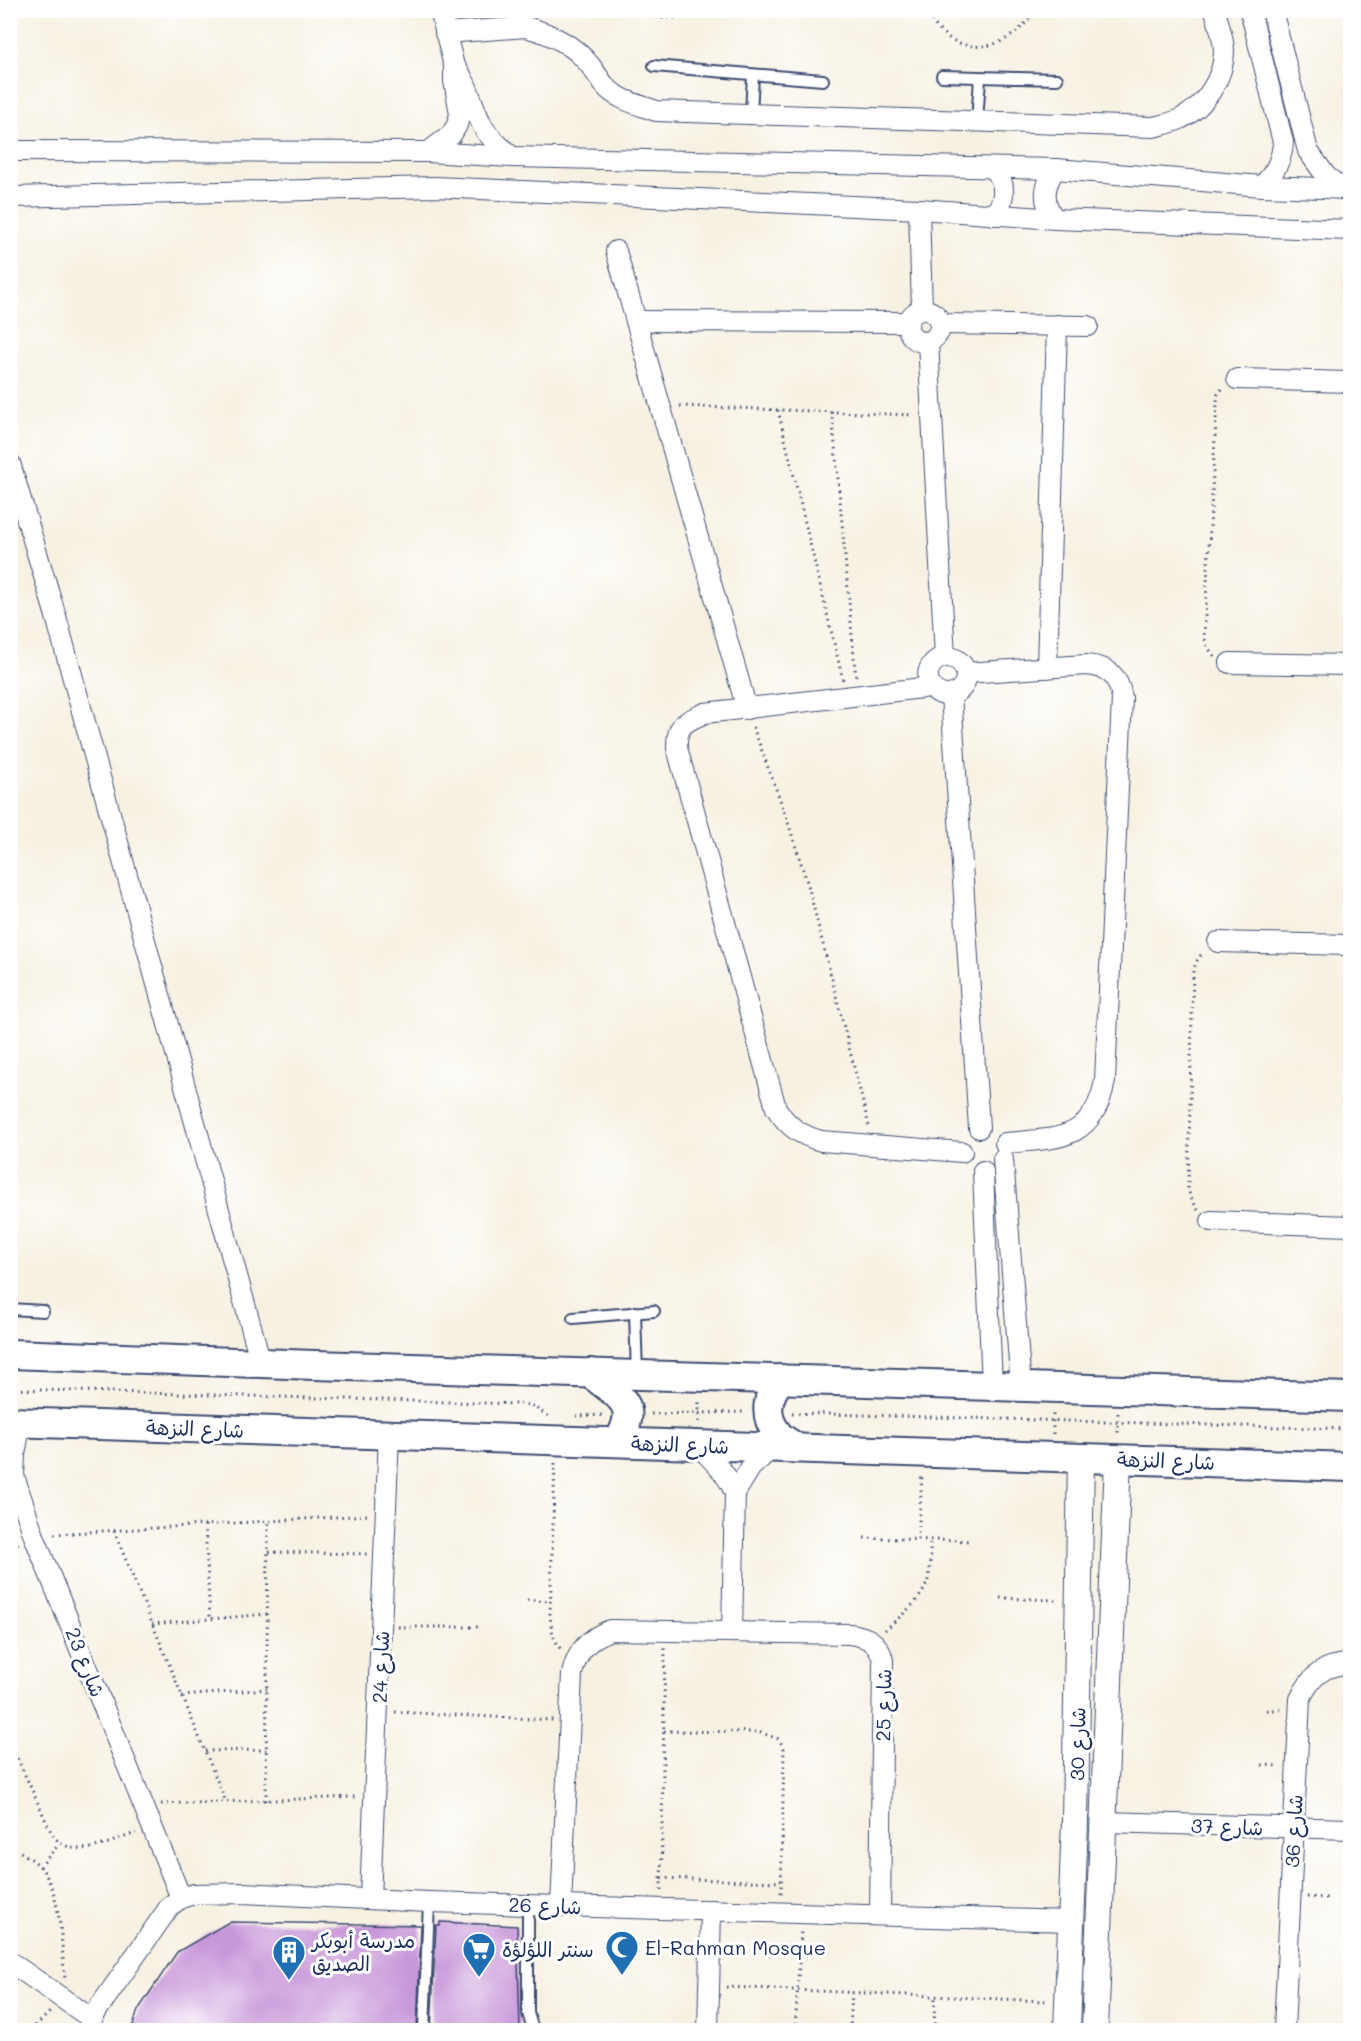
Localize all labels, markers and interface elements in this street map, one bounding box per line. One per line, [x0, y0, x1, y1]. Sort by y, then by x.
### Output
street label: شارع النزهة [146, 1413, 244, 1445]
street label: شارع النزهة [631, 1429, 729, 1461]
street label: شارع النزهة [1117, 1445, 1215, 1477]
street label: شارع 23 [59, 1623, 112, 1701]
street label: شارع 24 [366, 1630, 396, 1704]
street label: شارع 25 [869, 1669, 899, 1742]
street label: شارع 30 [1063, 1707, 1093, 1781]
street label: شارع 36 [1278, 1794, 1310, 1868]
street label: شارع 37 [1190, 1812, 1264, 1842]
street label: شارع 26 [508, 1891, 582, 1921]
place label: مدرسة أبوبكر الصديق [310, 1927, 415, 1976]
mosque icon: El-Rahman Mosque [604, 1929, 640, 1976]
supermarket icon: سنتر اللؤلؤة [461, 1931, 497, 1978]
building icon: مدرسة أبوبكر الصديق [271, 1934, 307, 1981]
place label: El-Rahman Mosque [645, 1934, 826, 1960]
place label: سنتر اللؤلؤة [502, 1936, 594, 1962]

